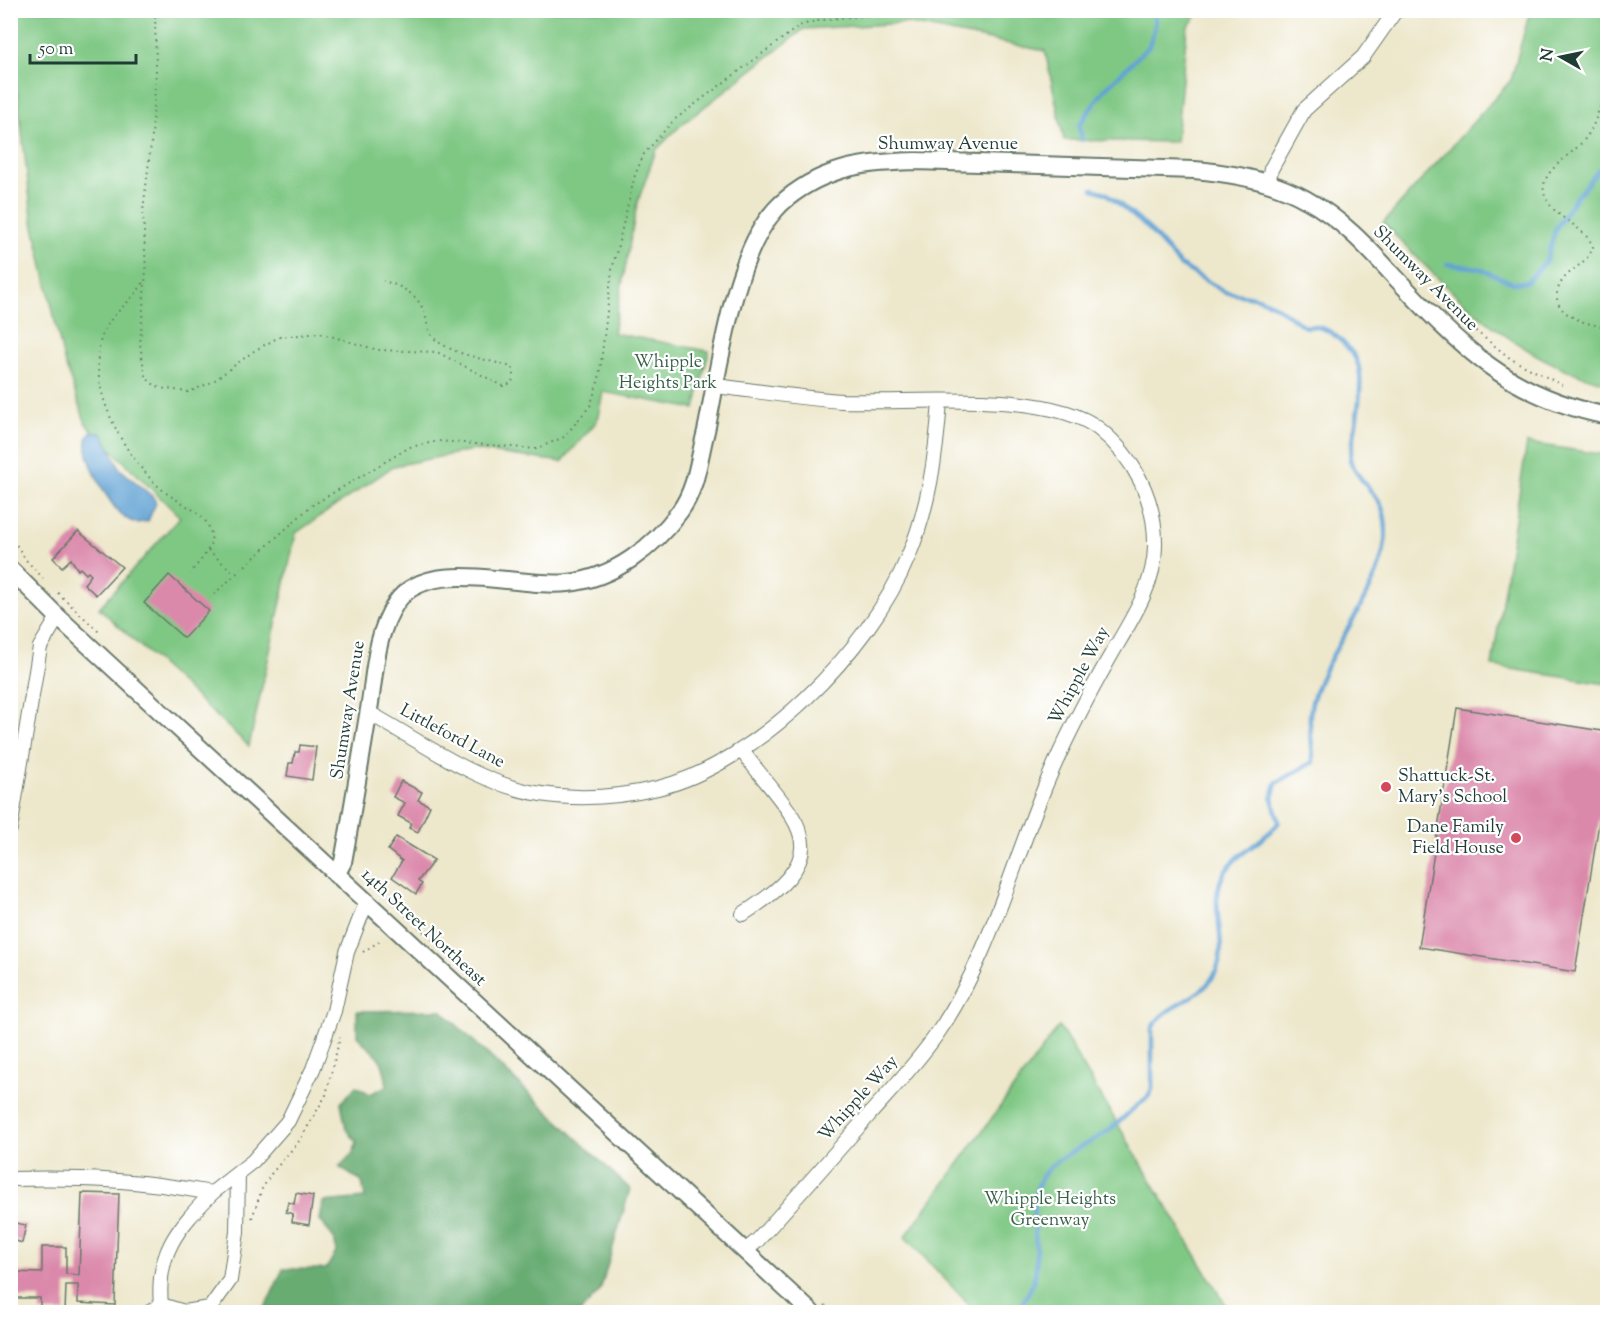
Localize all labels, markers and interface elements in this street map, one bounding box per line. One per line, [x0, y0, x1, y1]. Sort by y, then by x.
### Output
scale bar [30, 27, 136, 65]
north arrow [1531, 27, 1591, 87]
text: 50 m [38, 37, 74, 63]
text: N [1536, 47, 1561, 63]
street label: Shumway Avenue [878, 132, 1018, 158]
street label: Shumway Avenue [1366, 220, 1484, 338]
park label: Whipple Heights Park [619, 350, 717, 397]
street label: Whipple Way [1043, 622, 1117, 730]
street label: Shumway Avenue [325, 639, 373, 781]
street label: Littleford Lane [395, 698, 509, 776]
place label: Shattuck-St. Mary’s School [1398, 764, 1507, 811]
marker: Shattuck-St. Mary’s School [1379, 780, 1393, 794]
place label: Dane Family Field House [1407, 815, 1504, 862]
marker: Dane Family Field House [1509, 831, 1523, 845]
street label: 14th Street Northeast [355, 863, 491, 993]
street label: Whipple Way [813, 1050, 905, 1148]
park label: Whipple Heights Greenway [984, 1187, 1116, 1234]

